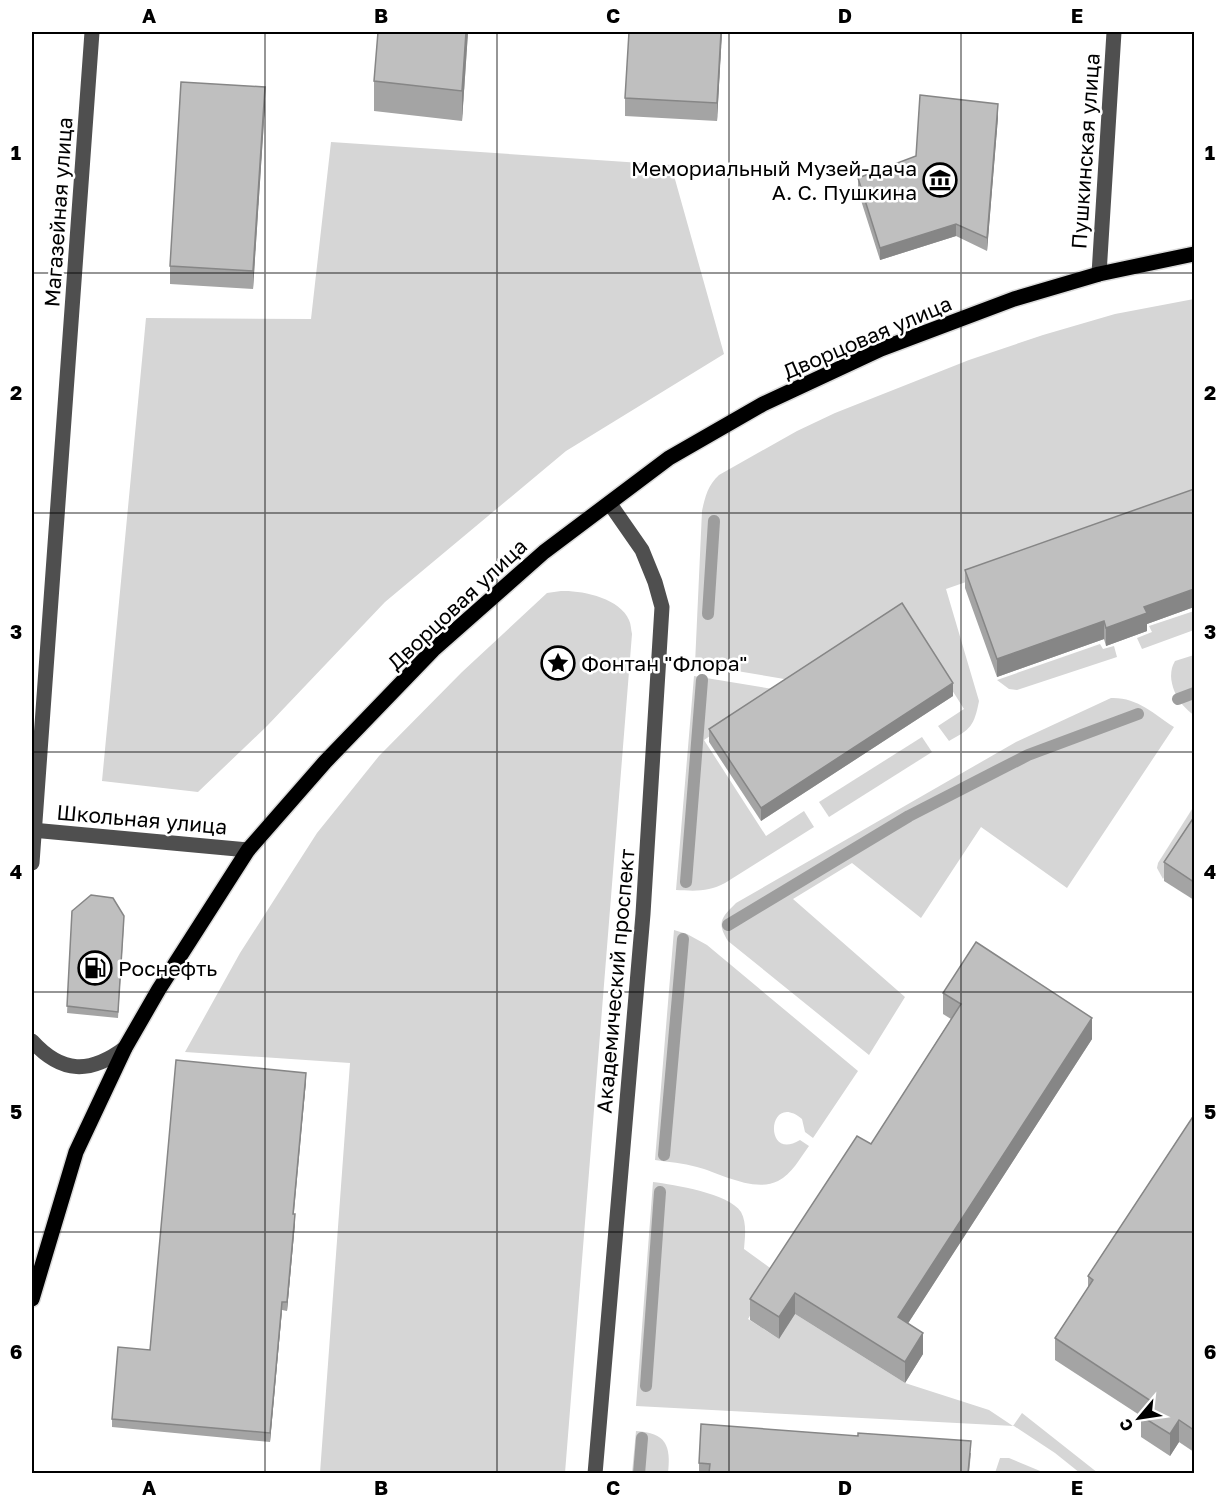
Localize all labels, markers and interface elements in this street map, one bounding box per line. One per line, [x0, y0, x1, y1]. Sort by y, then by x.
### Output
text: A [142, 3, 156, 27]
text: B [374, 3, 388, 27]
text: C [606, 3, 620, 27]
text: D [838, 3, 852, 27]
text: E [1071, 3, 1083, 27]
street label: Пушкинская улица [1065, 52, 1105, 250]
street label: Магазейная улица [38, 116, 78, 308]
text: 1 [11, 140, 21, 164]
text: 1 [1205, 140, 1215, 164]
place label: Мемориальный Музей-дача А. С. Пушкина [631, 155, 917, 205]
museum icon: Мемориальный Музей-дача А. С. Пушкина [922, 162, 958, 198]
street label: Дворцовая улица [779, 290, 955, 384]
text: 2 [10, 380, 22, 404]
text: 2 [1204, 380, 1216, 404]
street label: Дворцовая улица [382, 533, 532, 675]
text: 3 [10, 619, 22, 643]
text: 3 [1204, 619, 1216, 643]
place icon: Фонтан "Флора" [540, 645, 576, 681]
place label: Фонтан "Флора" [581, 650, 748, 676]
street label: Школьная улица [56, 799, 228, 839]
street label: Академический проспект [590, 848, 640, 1114]
text: 4 [10, 859, 22, 883]
text: 4 [1204, 859, 1216, 883]
fuel station icon: Роснефть [77, 950, 113, 986]
place label: Роснефть [118, 955, 217, 981]
text: 5 [10, 1099, 22, 1123]
text: 5 [1204, 1099, 1216, 1123]
text: 6 [10, 1339, 22, 1363]
text: 6 [1204, 1339, 1216, 1363]
north arrow [1109, 1388, 1169, 1448]
text: С [1114, 1415, 1137, 1435]
text: A [142, 1475, 156, 1499]
text: B [374, 1475, 388, 1499]
text: C [606, 1475, 620, 1499]
text: D [838, 1475, 852, 1499]
text: E [1071, 1475, 1083, 1499]

